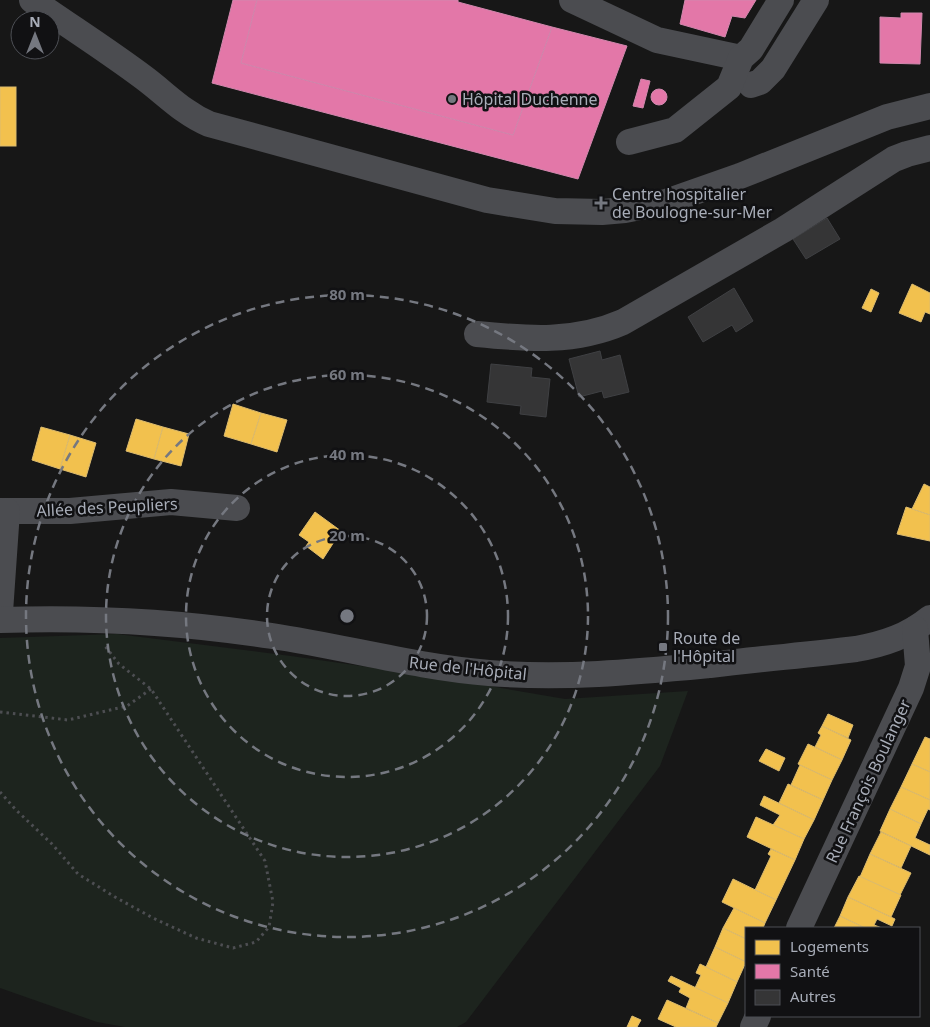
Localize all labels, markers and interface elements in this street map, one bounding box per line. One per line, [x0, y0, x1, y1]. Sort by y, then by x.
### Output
north arrow [10, 10, 60, 60]
text: N [29, 12, 41, 31]
place label: Hôpital Duchenne [462, 88, 598, 110]
marker: Hôpital Duchenne [446, 93, 458, 105]
place label: Centre hospitalier de Boulogne-sur-Mer [612, 183, 773, 223]
marker: Centre hospitalier de Boulogne-sur-Mer [594, 196, 608, 210]
text: 80 m [329, 284, 365, 304]
text: 60 m [329, 364, 365, 384]
text: 40 m [329, 444, 365, 464]
street label: Allée des Peupliers [36, 492, 178, 522]
text: 20 m [329, 525, 365, 545]
centre of rings [338, 607, 356, 625]
place label: Route de l'Hôpital [673, 627, 740, 667]
marker: Route de l'Hôpital [657, 641, 669, 653]
street label: Rue de l'Hôpital [408, 651, 528, 685]
street label: Rue François Boulanger [820, 695, 916, 866]
legend [745, 927, 920, 1017]
text: Logements [790, 936, 869, 956]
text: Santé [790, 961, 830, 981]
text: Autres [790, 986, 836, 1006]

